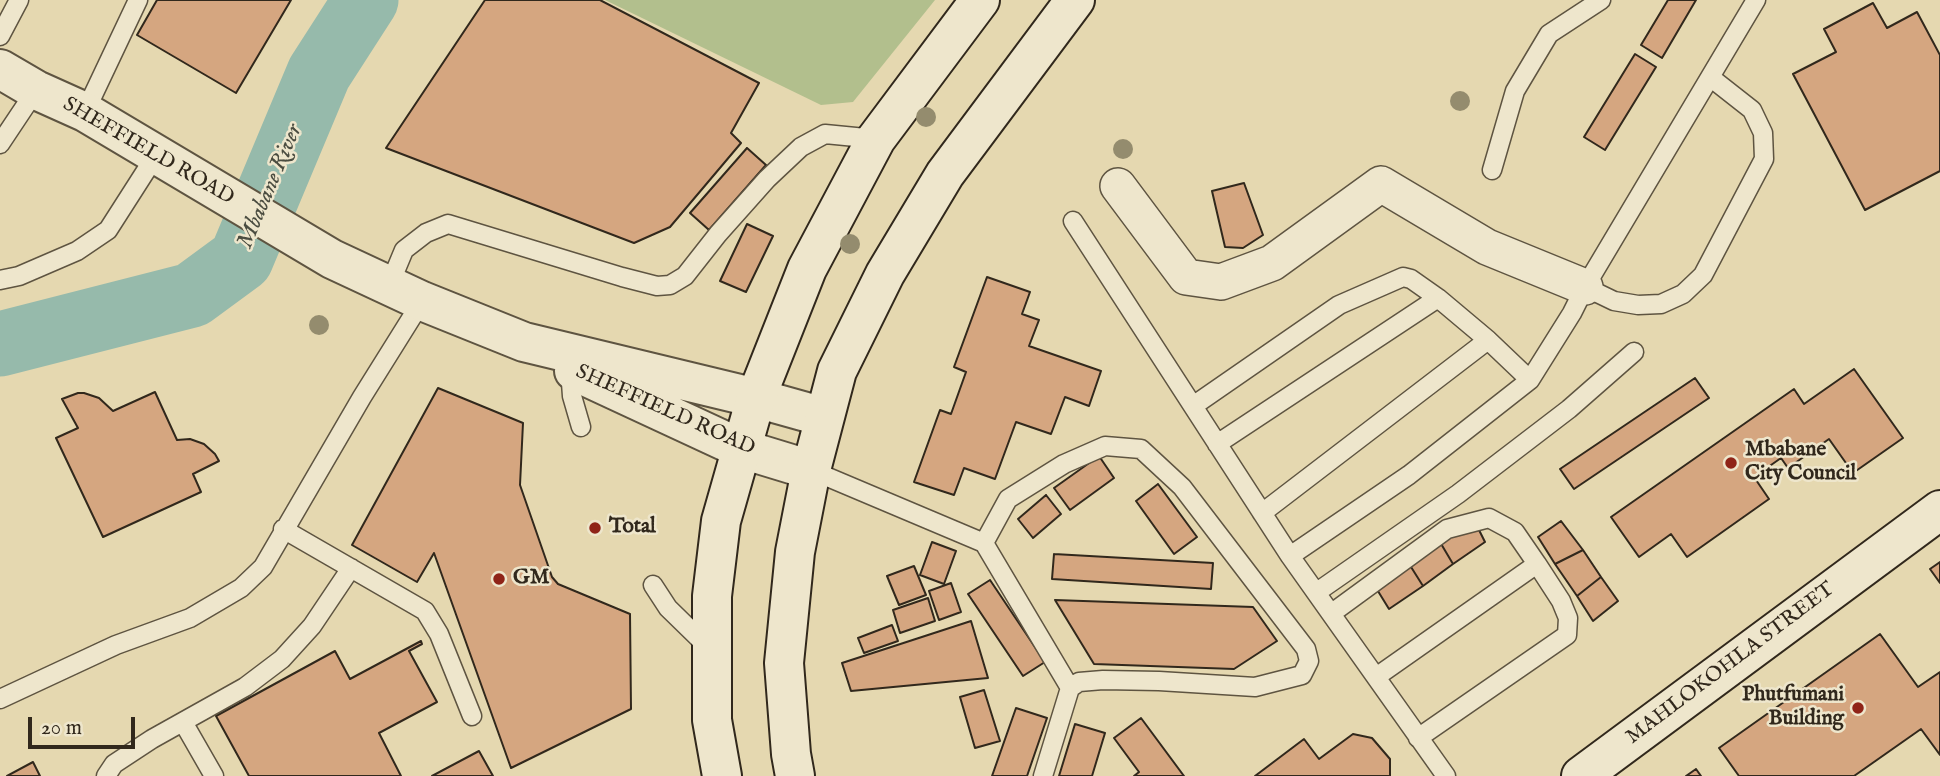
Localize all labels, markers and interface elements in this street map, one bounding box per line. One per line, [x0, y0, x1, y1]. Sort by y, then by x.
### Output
street label: SHEFFIELD ROAD [58, 93, 238, 211]
water label: Mbabane River [232, 121, 310, 253]
street label: SHEFFIELD ROAD [571, 360, 759, 462]
place label: Mbabane City Council [1745, 438, 1856, 488]
marker: Mbabane City Council [1723, 455, 1739, 471]
place label: Total [609, 515, 656, 541]
marker: Total [587, 520, 603, 536]
place label: GM [513, 566, 549, 592]
marker: GM [491, 571, 507, 587]
street label: MAHLOKOHLA STREET [1622, 577, 1840, 751]
place label: Phutfumani Building [1742, 683, 1844, 733]
marker: Phutfumani Building [1850, 700, 1866, 716]
scale bar [32, 702, 138, 746]
text: 20 m [41, 715, 82, 742]

